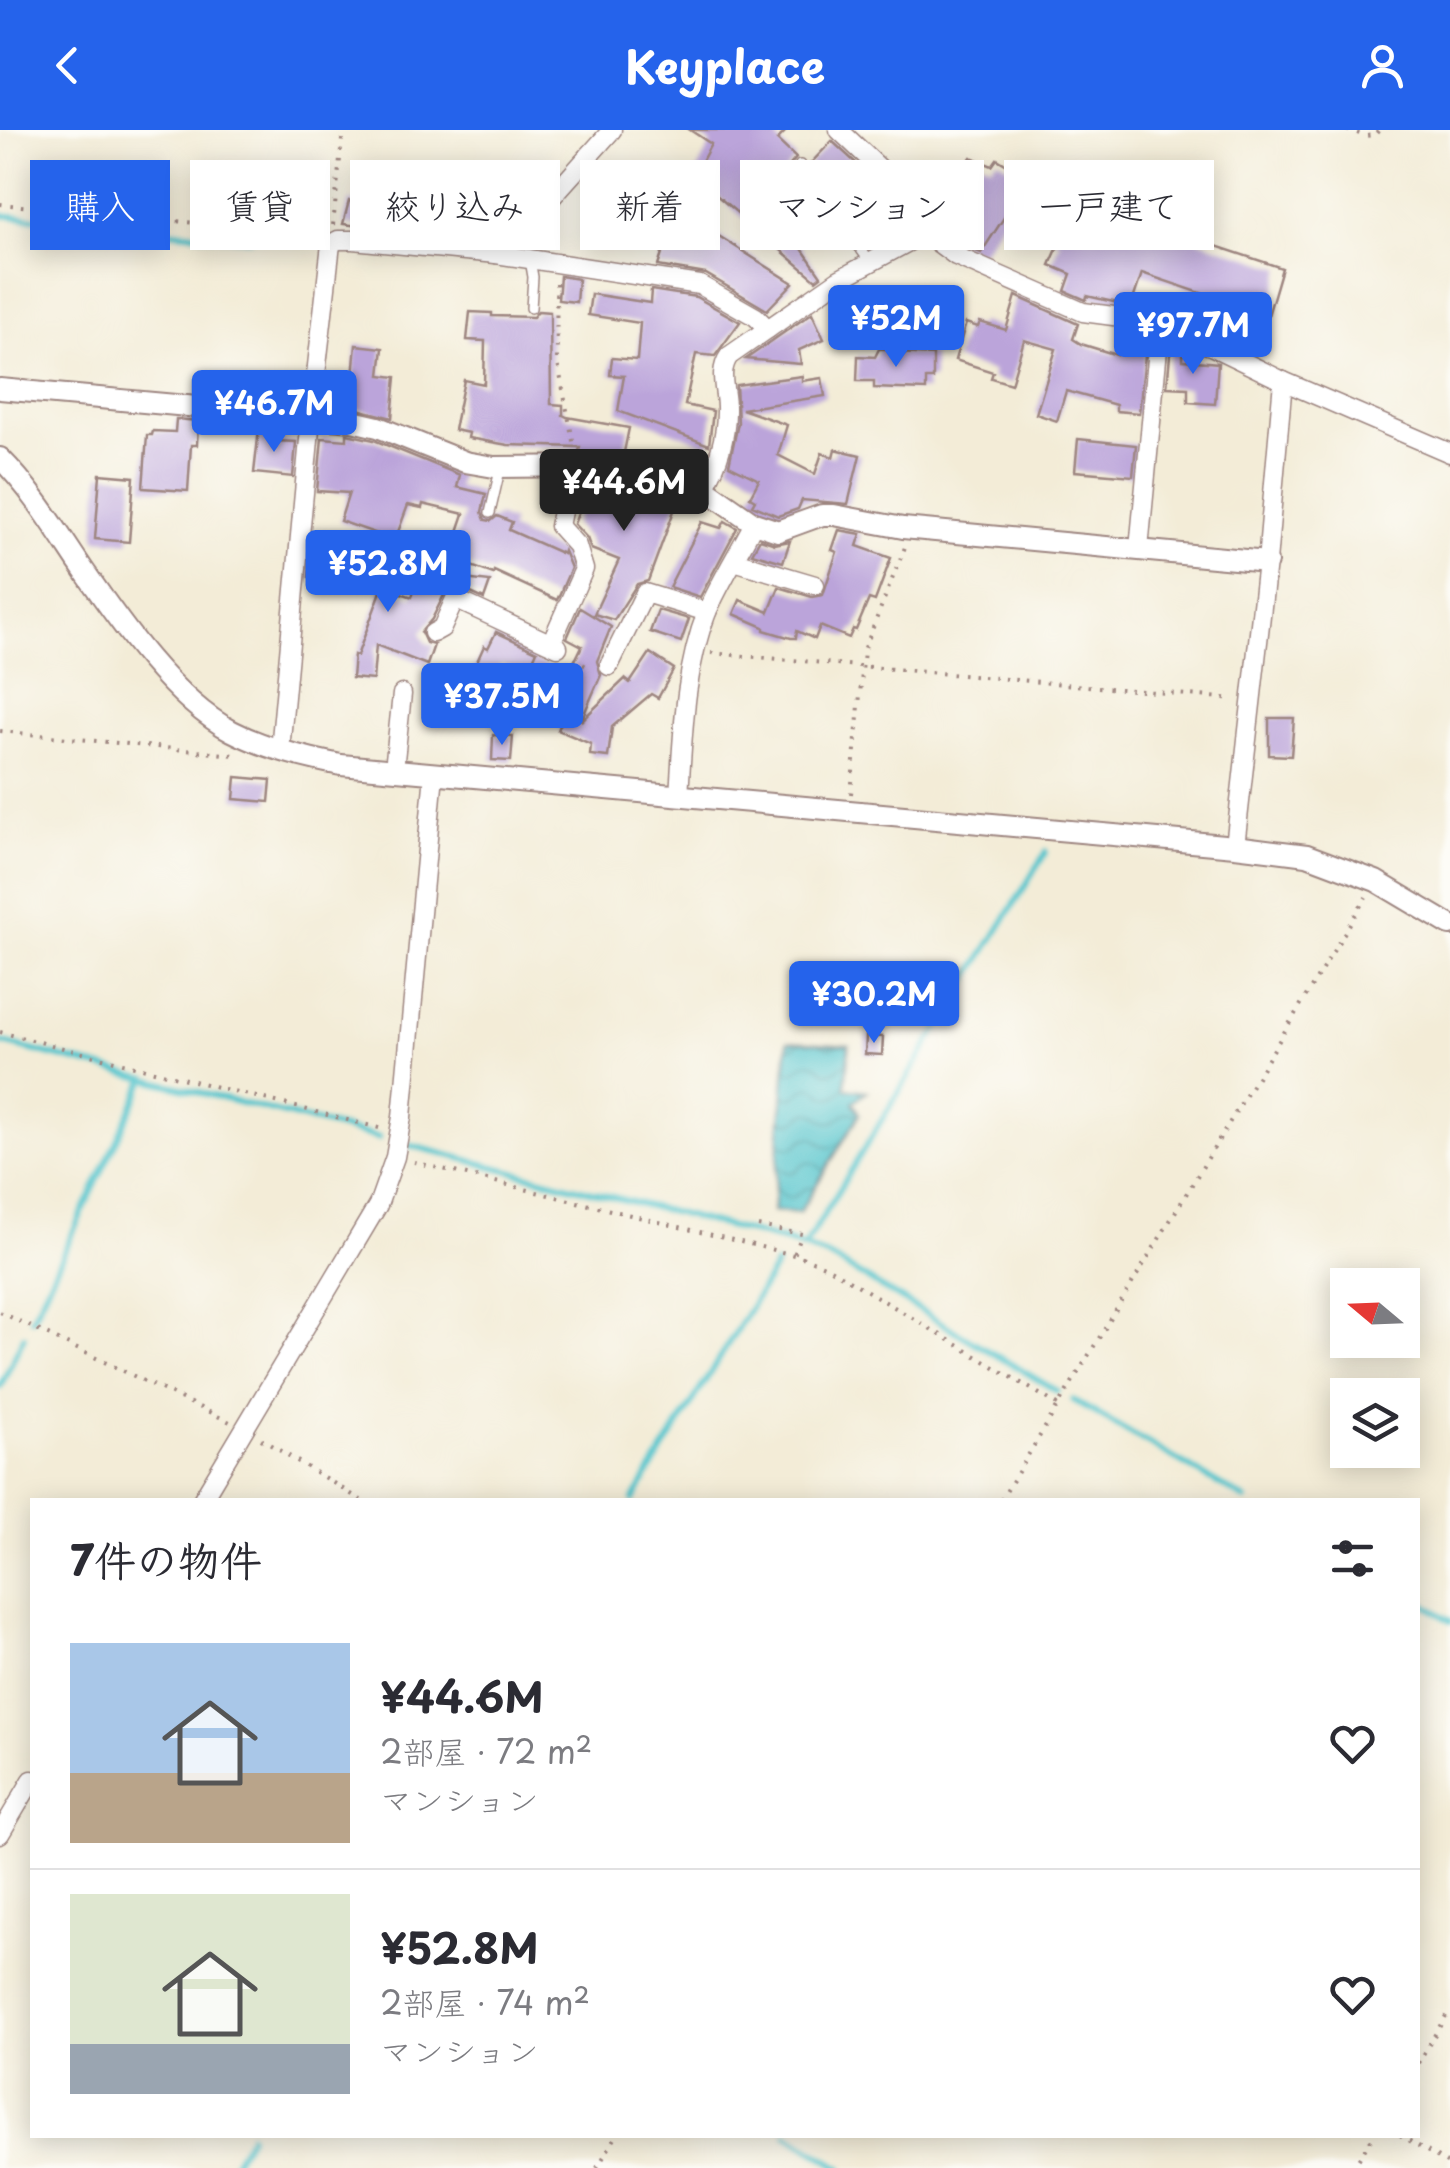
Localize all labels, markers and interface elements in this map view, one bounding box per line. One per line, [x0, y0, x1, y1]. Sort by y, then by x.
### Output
text: Keyplace [625, 31, 825, 99]
icon: back [40, 38, 95, 93]
icon: person [1355, 38, 1410, 93]
chip: 購入 [30, 160, 170, 250]
chip: 賃貸 [190, 160, 330, 250]
chip: 絞り込み [350, 160, 560, 250]
chip: 新着 [580, 160, 720, 250]
chip: マンション [740, 160, 984, 250]
chip: 一戸建て [1004, 160, 1214, 250]
pin: ¥52M [837, 285, 955, 370]
pin: ¥97.7M [1112, 292, 1274, 377]
text: ¥52M [850, 293, 942, 341]
text: ¥97.7M [1136, 300, 1250, 348]
pin: ¥46.7M [193, 370, 355, 455]
text: ¥46.7M [214, 378, 334, 426]
pin: ¥44.6M [543, 449, 705, 534]
text: ¥44.6M [562, 457, 686, 505]
pin: ¥52.8M [307, 530, 469, 615]
text: ¥52.8M [328, 538, 448, 586]
pin: ¥37.5M [421, 663, 583, 748]
text: ¥37.5M [443, 671, 561, 719]
pin: ¥30.2M [793, 961, 955, 1046]
text: ¥30.2M [811, 969, 937, 1017]
north arrow [1330, 1268, 1420, 1358]
map controls [1330, 1268, 1420, 1468]
button: layers [1330, 1378, 1420, 1468]
text: 7件の物件 [70, 1527, 262, 1590]
icon: filters [1325, 1531, 1380, 1586]
text: ¥44.6M [380, 1664, 544, 1727]
icon: home [150, 1683, 270, 1803]
icon: heart [1325, 1716, 1380, 1771]
text: 2部屋 · 72 m² [380, 1727, 592, 1775]
text: マンション [380, 1775, 539, 1823]
text: ¥52.8M [380, 1915, 539, 1978]
icon: home [150, 1934, 270, 2054]
icon: heart [1325, 1967, 1380, 2022]
text: 2部屋 · 74 m² [380, 1978, 590, 2026]
text: マンション [380, 2026, 539, 2074]

